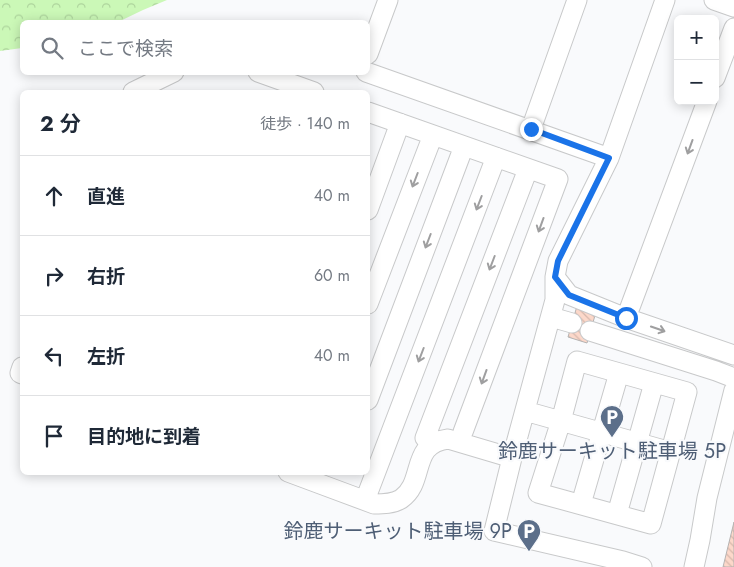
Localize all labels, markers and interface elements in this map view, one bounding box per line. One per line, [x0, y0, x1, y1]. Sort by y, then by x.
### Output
map controls [674, 15, 719, 105]
button: + [674, 15, 719, 60]
search box [20, 20, 370, 75]
icon: search [38, 34, 66, 62]
text: ここで検索 [78, 35, 173, 62]
button: − [674, 60, 719, 105]
text: 2 分 [40, 109, 81, 139]
text: 徒歩 · 140 m [260, 112, 350, 135]
route end [520, 118, 543, 141]
one-way arrow [685, 139, 694, 154]
one-way arrow [410, 173, 419, 188]
icon: ahead [40, 182, 68, 210]
text: 直進 [87, 183, 125, 210]
text: 40 m [314, 184, 350, 207]
one-way arrow [474, 195, 483, 210]
one-way arrow [536, 217, 545, 232]
one-way arrow [423, 232, 432, 248]
one-way arrow [487, 255, 496, 271]
icon: right [40, 262, 68, 290]
text: 右折 [87, 263, 125, 290]
text: 60 m [314, 264, 350, 287]
route start [615, 307, 638, 330]
one-way arrow [650, 325, 665, 334]
icon: left [40, 342, 68, 370]
text: 左折 [87, 343, 125, 370]
text: 40 m [314, 344, 350, 367]
one-way arrow [416, 346, 425, 362]
one-way arrow [479, 369, 488, 384]
parking icon: 鈴鹿サーキット駐車場 5P [599, 404, 625, 438]
icon: arrive [40, 422, 68, 450]
text: 目的地に到着 [87, 423, 201, 450]
place label: 鈴鹿サーキット駐車場 5P [498, 437, 726, 466]
place label: 鈴鹿サーキット駐車場 9P [284, 517, 512, 546]
parking icon: 鈴鹿サーキット駐車場 9P [516, 518, 542, 552]

